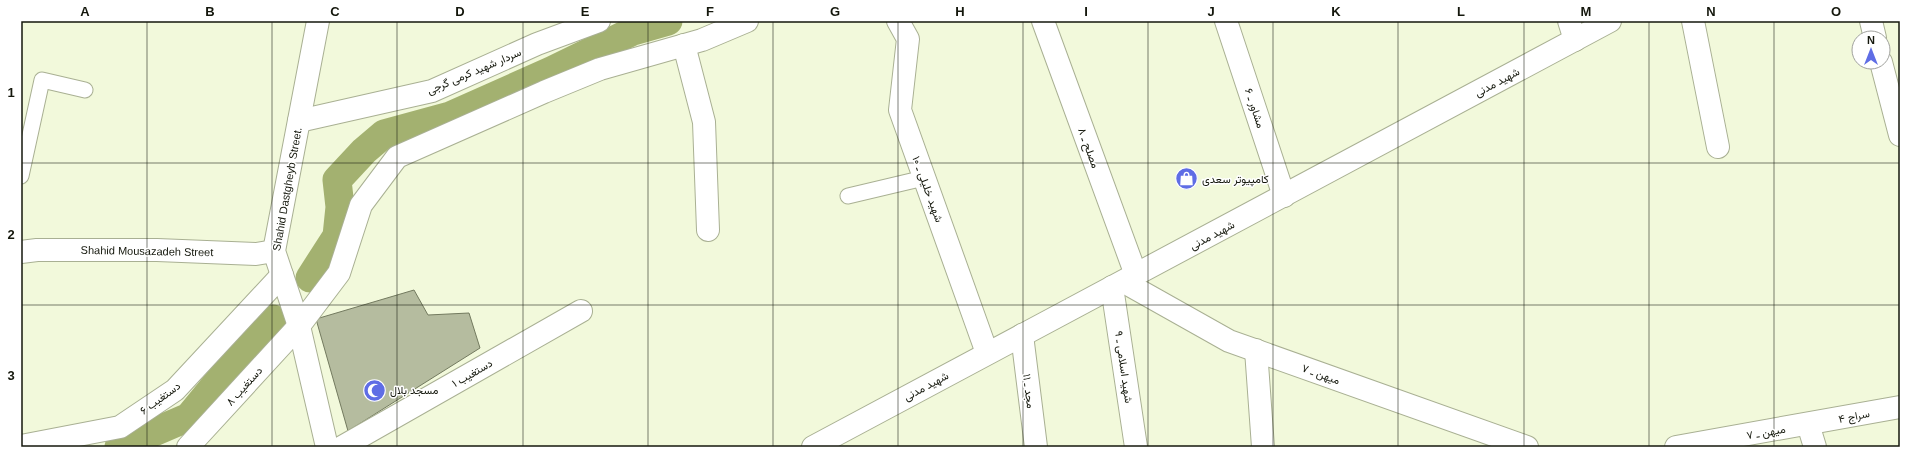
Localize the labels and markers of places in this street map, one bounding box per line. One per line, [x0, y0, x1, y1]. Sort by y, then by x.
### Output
shop icon: کامپیوتر سعدی [1174, 166, 1200, 192]
place label: کامپیوتر سعدی [1202, 173, 1269, 187]
mosque icon: مسجد بلال [362, 377, 388, 403]
place label: مسجد بلال [390, 384, 439, 397]

